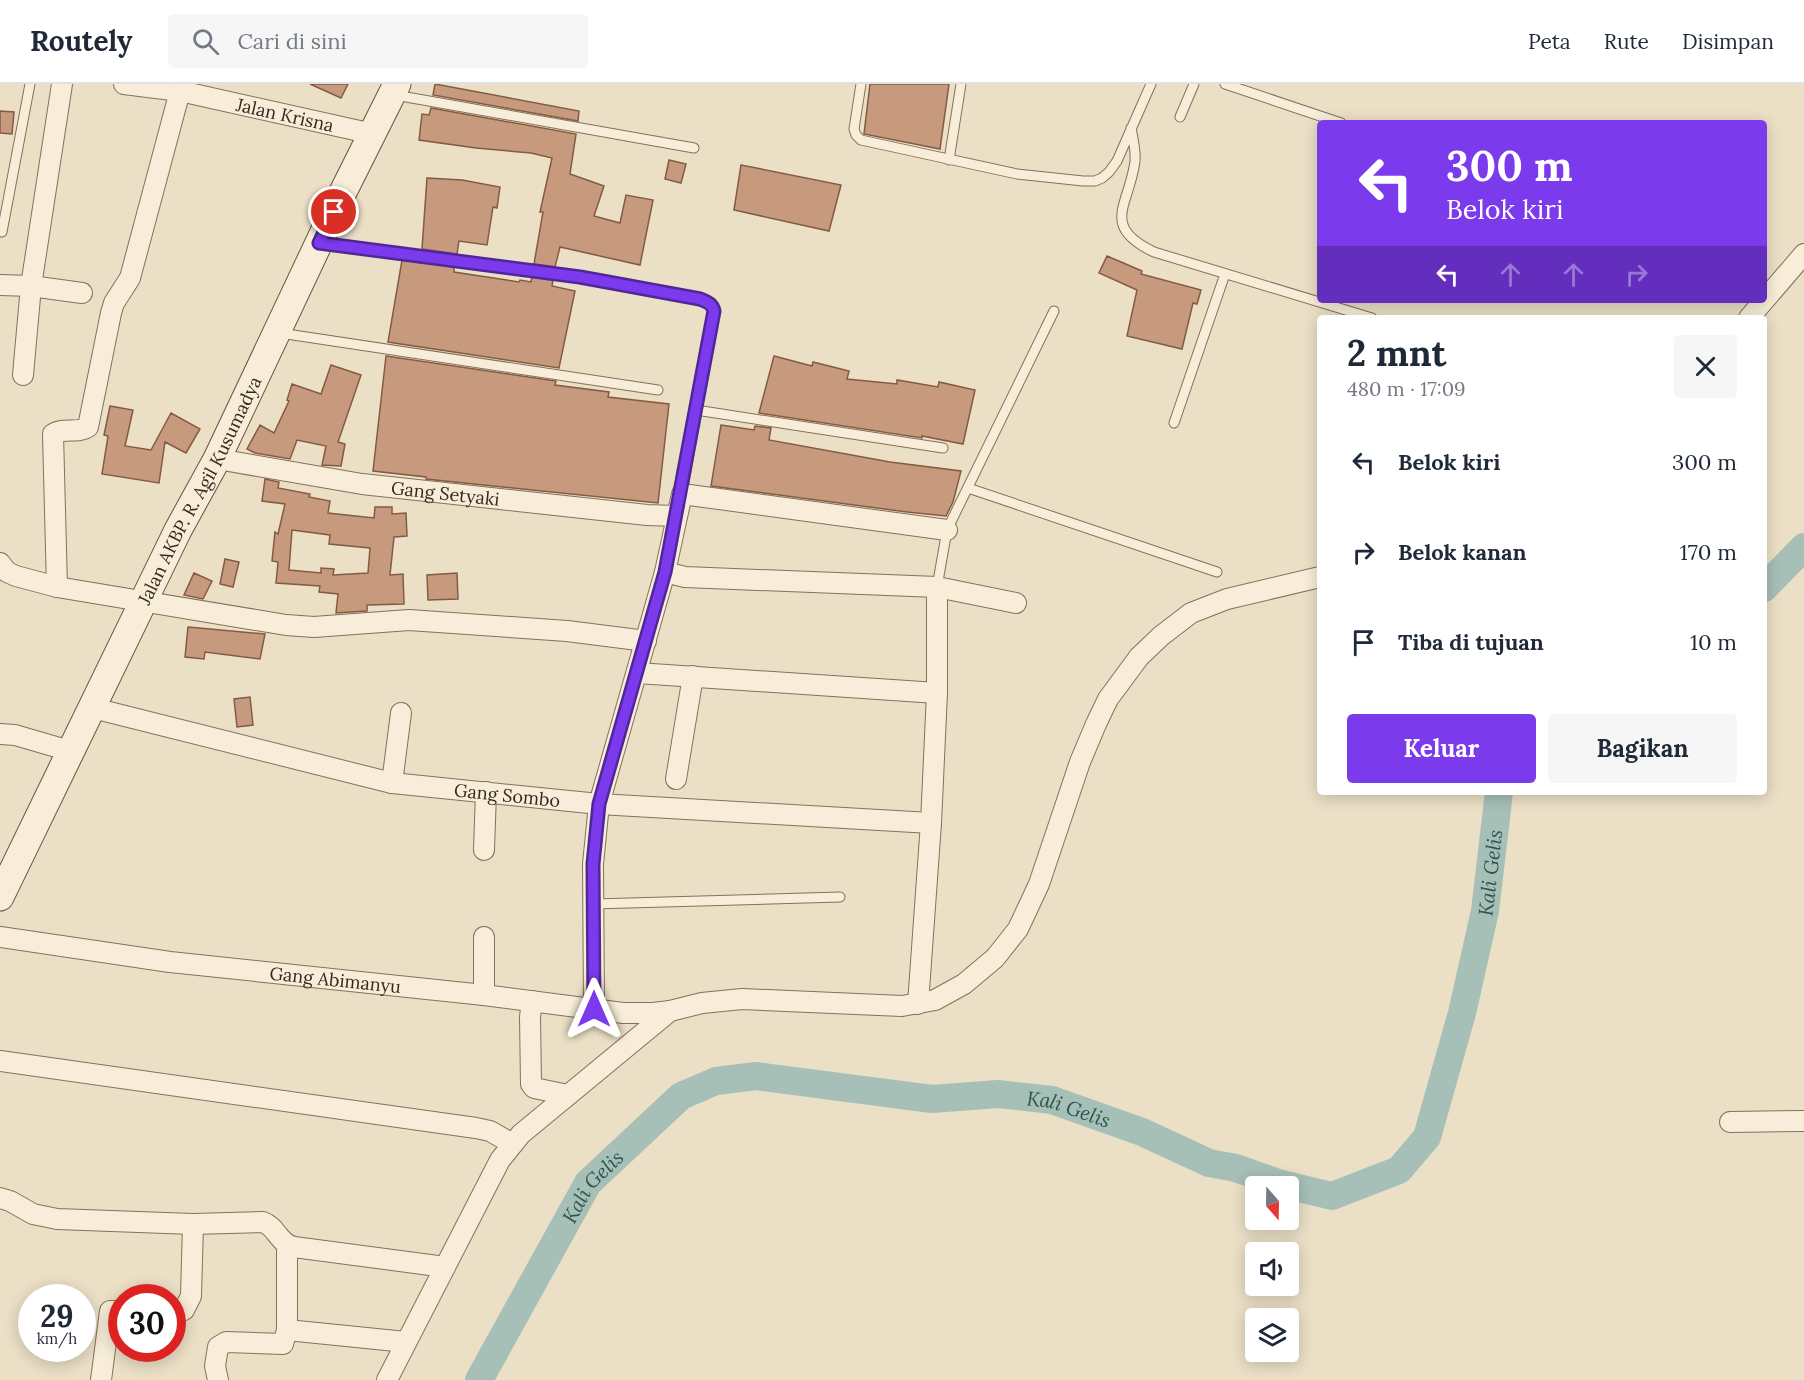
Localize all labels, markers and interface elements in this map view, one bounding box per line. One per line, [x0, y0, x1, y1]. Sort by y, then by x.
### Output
search box [168, 14, 588, 68]
text: Routely [30, 23, 132, 59]
icon: search [189, 25, 222, 58]
text: Cari di sini [237, 27, 347, 55]
text: Peta [1528, 28, 1571, 55]
text: Rute [1604, 28, 1649, 55]
text: Disimpan [1682, 28, 1774, 55]
street label: Jalan Krisna [233, 92, 336, 136]
text: 300 m [1446, 139, 1573, 193]
icon: left [1347, 144, 1425, 222]
pin [308, 186, 359, 237]
text: Belok kiri [1446, 192, 1564, 226]
icon: arrive [317, 195, 350, 228]
icon: left [1431, 258, 1464, 291]
icon: ahead [1494, 258, 1527, 291]
icon: ahead [1557, 258, 1590, 291]
icon: right [1620, 258, 1653, 291]
text: 2 mnt [1347, 330, 1446, 376]
button: close [1674, 335, 1737, 398]
street label: Jalan AKBP. R. Agil Kusumadya [132, 372, 266, 609]
text: 480 m · 17:09 [1347, 376, 1466, 401]
icon: left [1347, 446, 1380, 479]
text: Belok kiri [1398, 448, 1500, 476]
text: 300 m [1672, 448, 1737, 476]
street label: Gang Setyaki [390, 476, 501, 510]
icon: right [1347, 536, 1380, 569]
text: Belok kanan [1398, 538, 1527, 566]
text: 170 m [1680, 538, 1737, 566]
icon: arrive [1347, 626, 1380, 659]
text: Tiba di tujuan [1398, 628, 1544, 656]
text: 10 m [1690, 628, 1737, 656]
button: Keluar [1347, 714, 1536, 783]
button: Bagikan [1548, 714, 1737, 783]
street label: Gang Sombo [453, 778, 561, 811]
water label: Kali Gelis [1472, 828, 1507, 917]
street label: Gang Abimanyu [268, 961, 402, 998]
position arrow [562, 977, 626, 1041]
water label: Kali Gelis [1025, 1085, 1114, 1132]
water label: Kali Gelis [556, 1144, 628, 1227]
north arrow [1245, 1176, 1299, 1230]
map controls [1245, 1176, 1299, 1362]
button: sound [1245, 1242, 1299, 1296]
speed limit sign: 30 [108, 1284, 186, 1362]
text: 29 [40, 1297, 74, 1335]
button: layers [1245, 1308, 1299, 1362]
text: km/h [37, 1329, 77, 1348]

